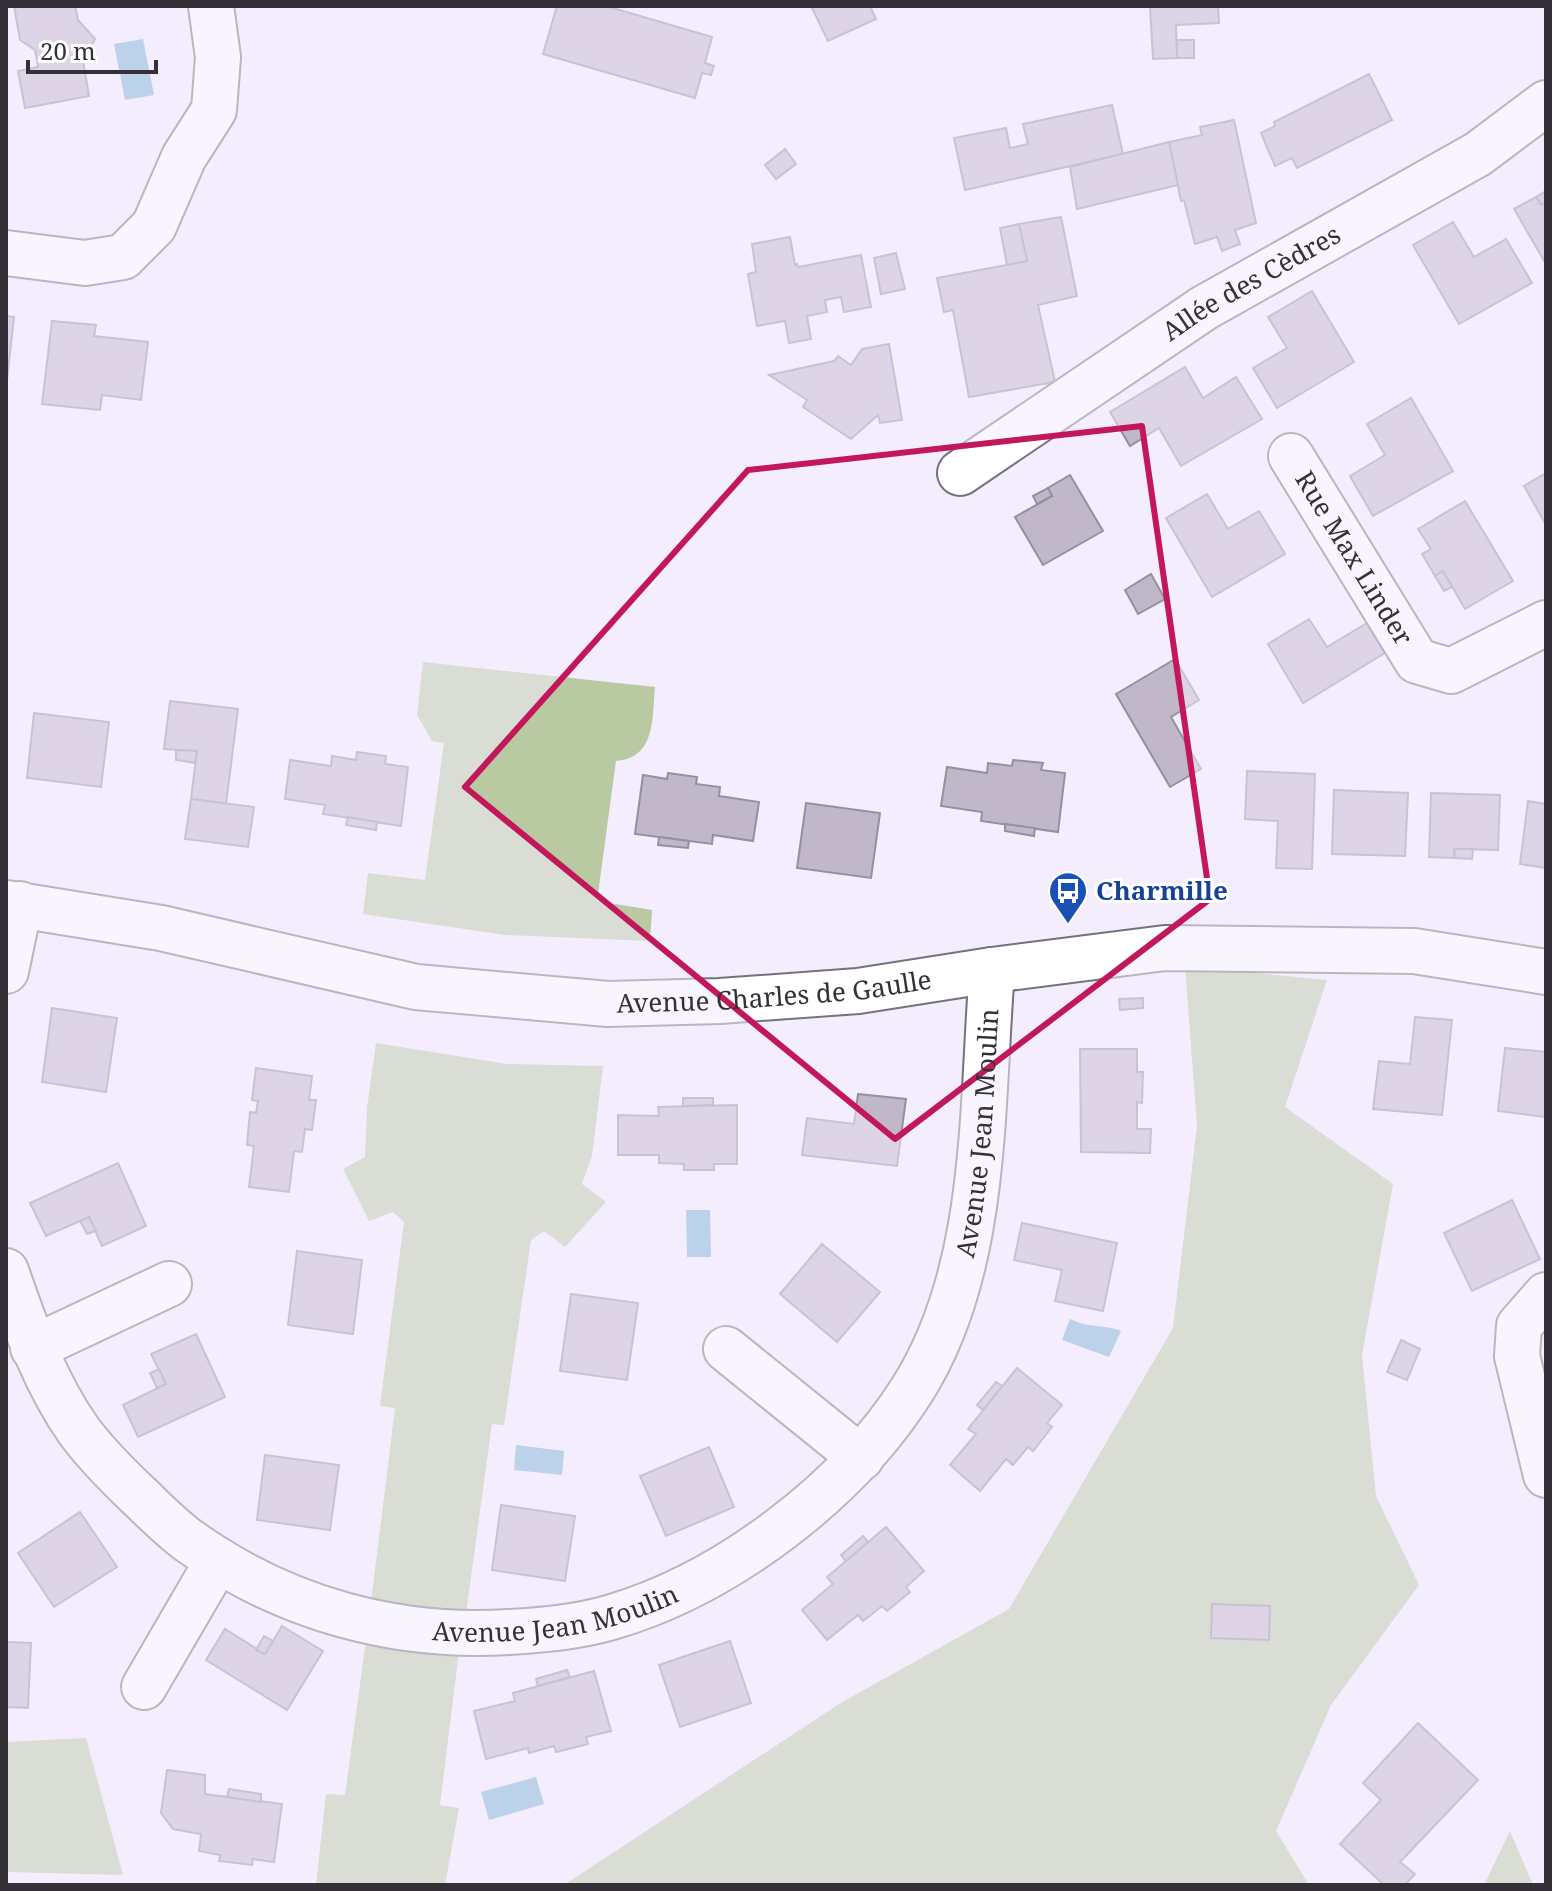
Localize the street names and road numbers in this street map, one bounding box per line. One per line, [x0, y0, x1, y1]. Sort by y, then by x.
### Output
street label: Allée des Cèdres [1154, 216, 1347, 349]
street label: Rue Max Linder [1287, 464, 1422, 652]
street label: Avenue Charles de Gaulle [616, 961, 934, 1021]
street label: Avenue Jean Moulin [946, 1007, 1006, 1261]
street label: Avenue Jean Moulin [431, 1575, 684, 1650]

